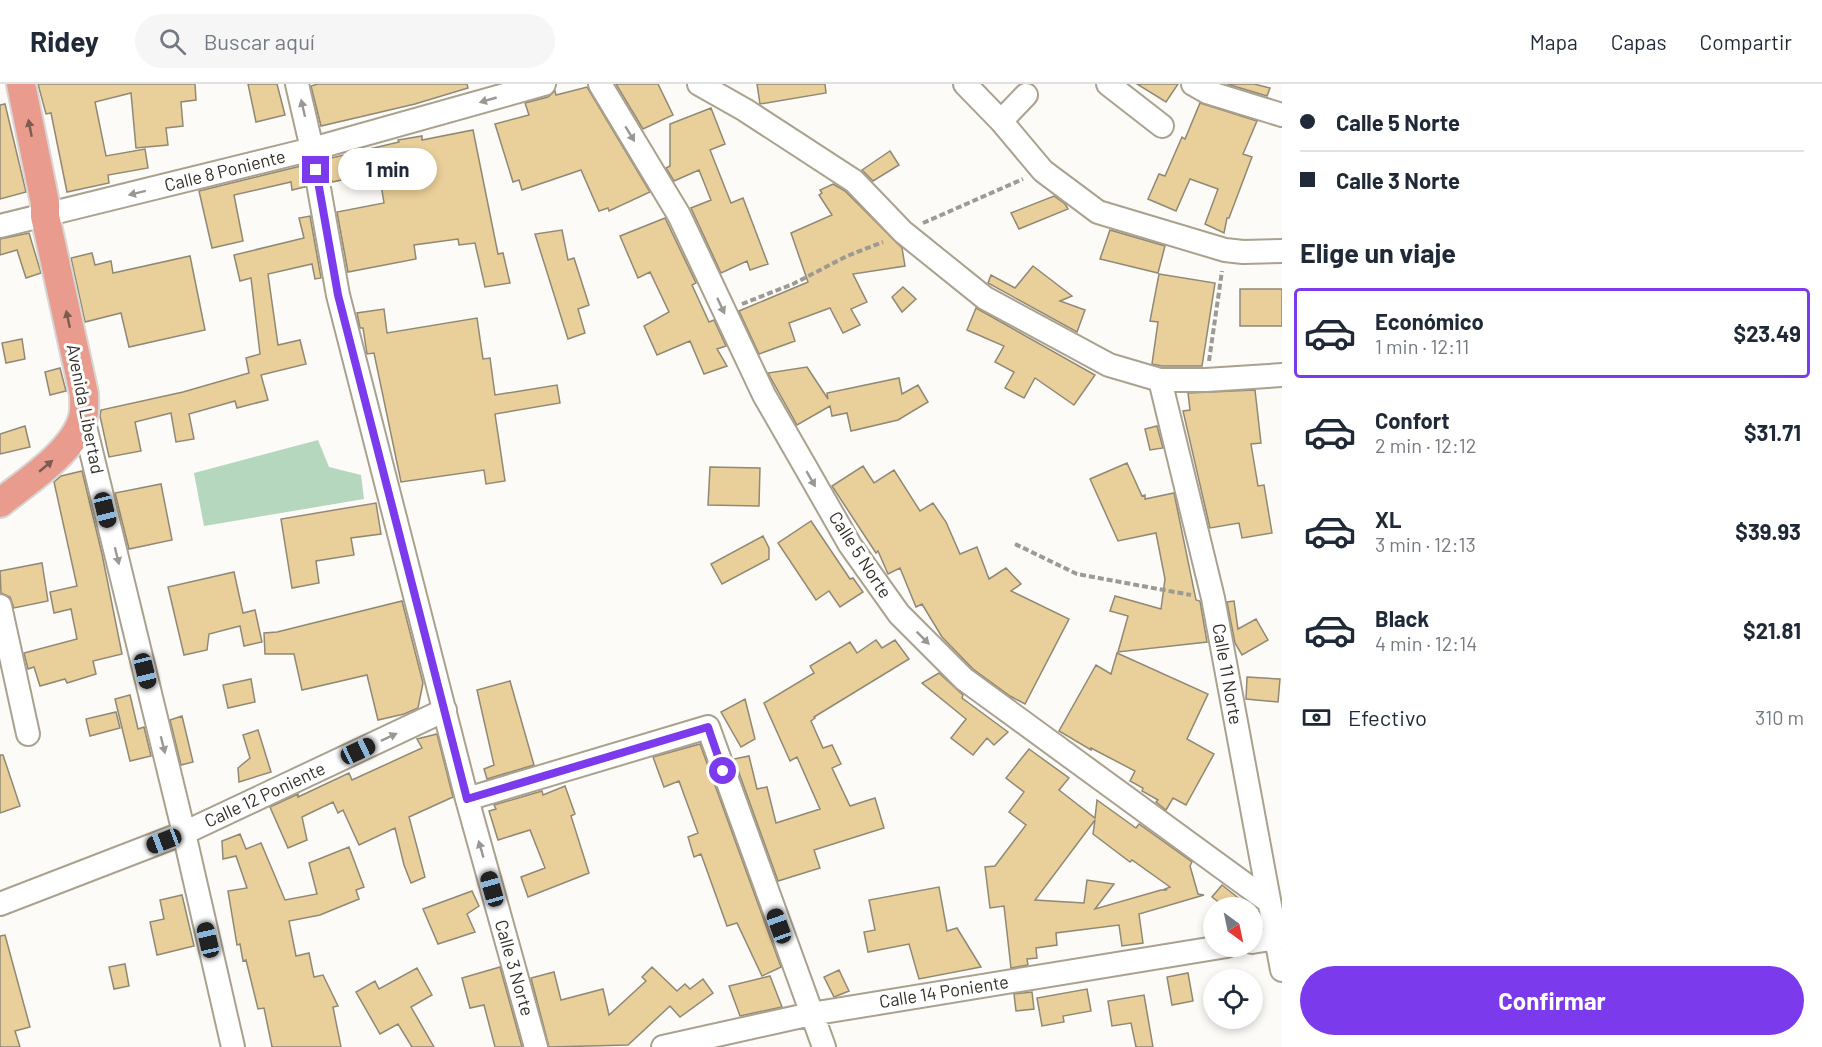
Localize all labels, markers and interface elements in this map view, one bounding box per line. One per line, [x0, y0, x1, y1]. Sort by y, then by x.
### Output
search box [135, 14, 555, 68]
text: Ridey [30, 24, 99, 58]
icon: search [156, 25, 189, 58]
text: Buscar aquí [204, 28, 315, 54]
text: Mapa [1530, 29, 1578, 54]
text: Capas [1611, 29, 1667, 54]
text: Compartir [1700, 29, 1792, 54]
one-way arrow [479, 96, 497, 105]
one-way arrow [298, 99, 307, 118]
text: Calle 5 Norte [1336, 109, 1460, 135]
one-way arrow [25, 118, 34, 137]
one-way arrow [624, 126, 635, 142]
street label: Calle 8 Poniente [162, 144, 288, 196]
callout: 1 min [337, 149, 436, 191]
route end [302, 156, 329, 183]
text: 1 min [366, 157, 409, 181]
text: Calle 3 Norte [1336, 167, 1460, 193]
one-way arrow [128, 189, 146, 198]
text: Elige un viaje [1300, 236, 1456, 268]
one-way arrow [717, 297, 726, 314]
icon: car [1303, 306, 1357, 360]
text: Económico [1375, 308, 1484, 334]
one-way arrow [62, 310, 72, 328]
text: $23.49 [1734, 320, 1801, 346]
text: 1 min · 12:11 [1375, 334, 1469, 358]
street label: Avenida Libertad [63, 342, 109, 476]
icon: car [1303, 405, 1357, 459]
text: Confort [1375, 407, 1450, 433]
text: $31.71 [1744, 419, 1801, 445]
text: 2 min · 12:12 [1375, 433, 1477, 457]
one-way arrow [38, 460, 53, 473]
one-way arrow [806, 471, 817, 487]
car [92, 490, 118, 530]
icon: car [1303, 504, 1357, 558]
text: XL [1375, 506, 1401, 532]
street label: Calle 5 Norte [825, 507, 897, 602]
text: $39.93 [1735, 518, 1801, 544]
text: 3 min · 12:13 [1375, 532, 1476, 556]
one-way arrow [112, 547, 122, 565]
icon: car [1303, 603, 1357, 657]
text: Black [1375, 605, 1429, 631]
text: $21.81 [1743, 617, 1801, 643]
street label: Calle 11 Norte [1208, 621, 1248, 726]
one-way arrow [915, 631, 930, 645]
text: 4 min · 12:14 [1375, 631, 1477, 655]
car [132, 651, 158, 691]
icon: cash [1300, 701, 1333, 734]
text: Efectivo [1348, 704, 1427, 730]
text: 310 m [1755, 705, 1804, 729]
one-way arrow [381, 732, 398, 741]
car [338, 735, 378, 767]
one-way arrow [158, 736, 168, 755]
street label: Calle 12 Poniente [201, 757, 328, 832]
route start [709, 757, 736, 784]
car [144, 826, 184, 856]
one-way arrow [475, 840, 485, 858]
car [478, 869, 506, 909]
north arrow [1203, 897, 1263, 957]
map controls [1203, 897, 1263, 1029]
car [764, 906, 794, 946]
street label: Calle 3 Norte [491, 917, 539, 1018]
car [195, 920, 221, 960]
button: Confirmar [1300, 966, 1804, 1035]
button: locate [1203, 969, 1263, 1029]
street label: Calle 14 Poniente [877, 970, 1010, 1012]

